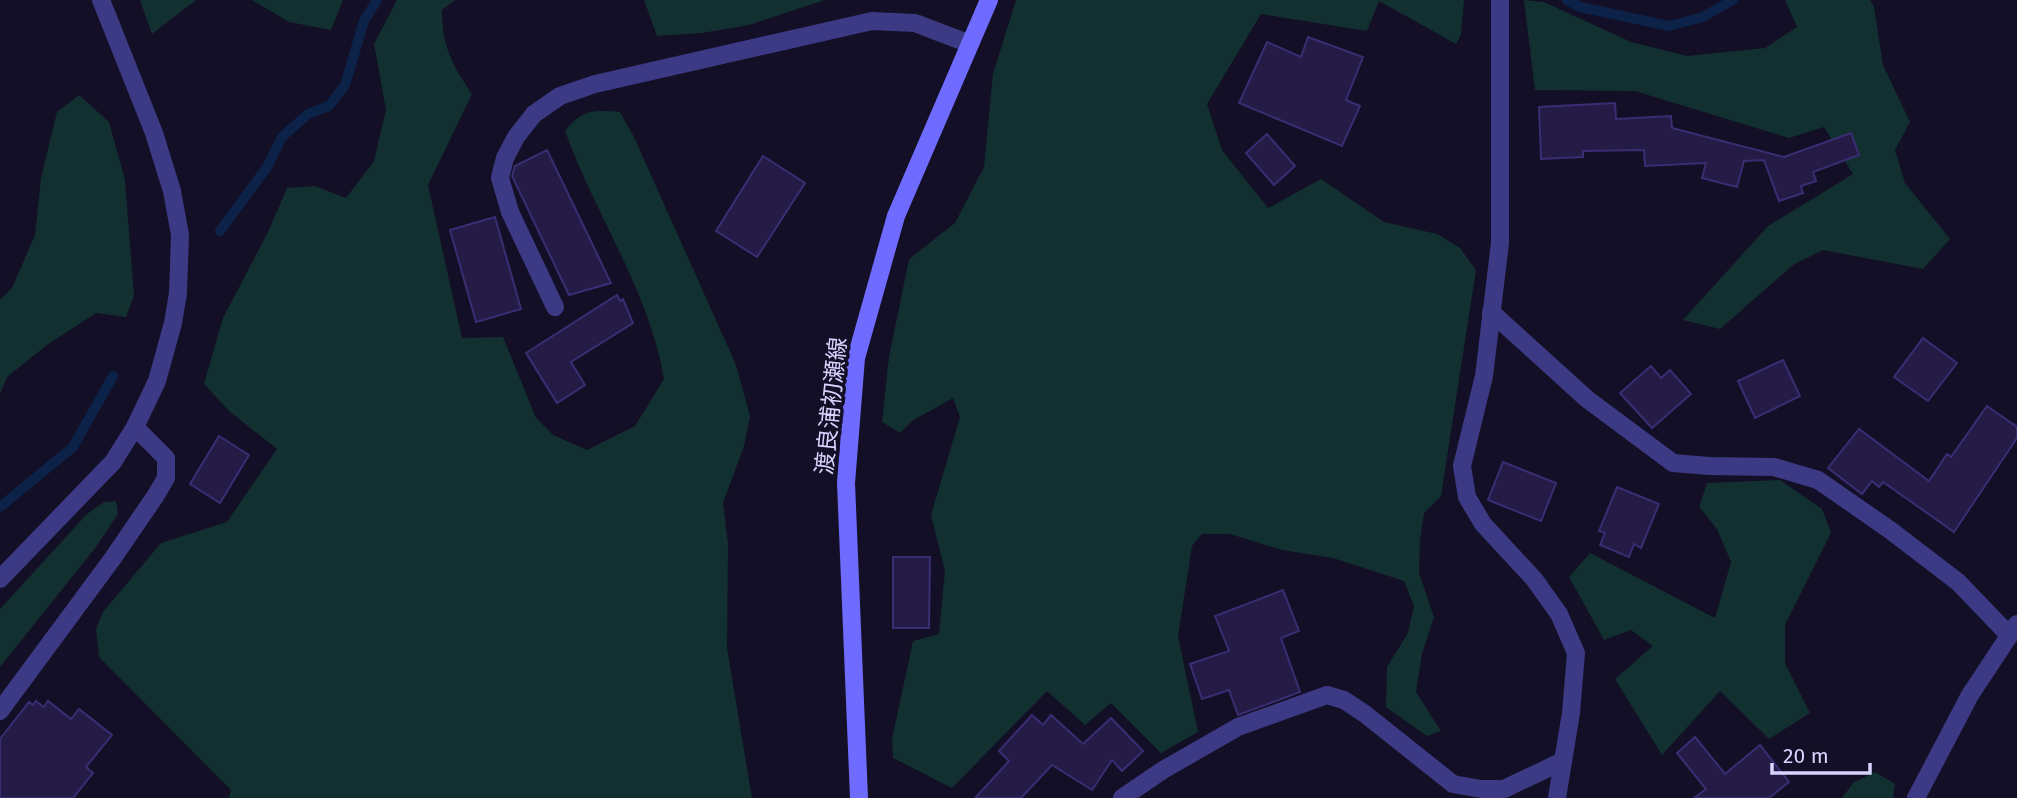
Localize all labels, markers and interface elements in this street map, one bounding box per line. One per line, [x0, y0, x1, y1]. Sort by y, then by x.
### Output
street label: 渡良浦初瀬線 [810, 336, 852, 476]
scale bar [1772, 732, 1870, 776]
text: 20 m [1783, 743, 1829, 769]

